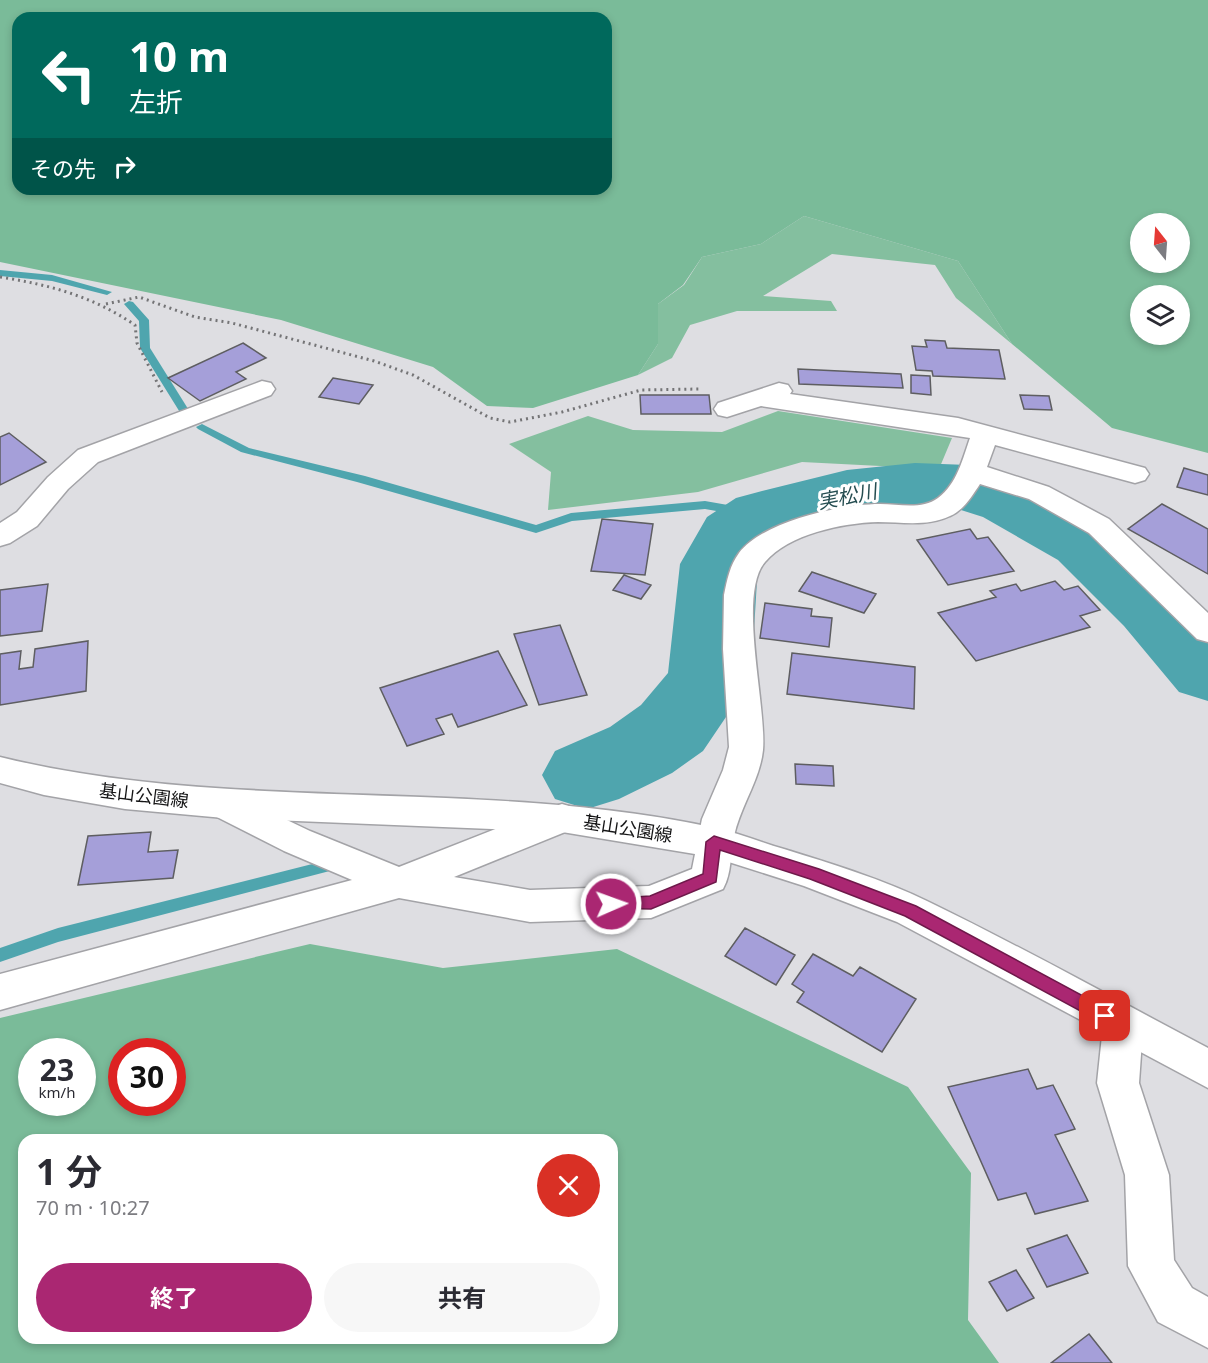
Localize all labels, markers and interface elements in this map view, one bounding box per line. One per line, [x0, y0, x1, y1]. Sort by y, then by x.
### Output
text: 10 m [129, 27, 229, 84]
icon: left [30, 36, 108, 114]
text: 左折 [129, 83, 183, 120]
icon: right [108, 150, 141, 183]
text: その先 [30, 153, 96, 183]
north arrow [1130, 213, 1190, 273]
map controls [1130, 213, 1190, 345]
button: layers [1130, 285, 1190, 345]
water label: 実松川 [815, 477, 881, 515]
street label: 基山公園線 [98, 778, 190, 812]
street label: 基山公園線 [582, 809, 674, 847]
position arrow [579, 872, 643, 936]
pin [1079, 990, 1130, 1041]
icon: arrive [1088, 999, 1121, 1032]
speed limit sign: 30 [108, 1038, 186, 1116]
text: 23 [40, 1049, 74, 1090]
text: km/h [39, 1082, 75, 1102]
text: 1 分 [36, 1147, 102, 1196]
button: close [537, 1154, 600, 1217]
text: 70 m · 10:27 [36, 1194, 150, 1221]
button: 終了 [36, 1263, 312, 1332]
button: 共有 [324, 1263, 600, 1332]

